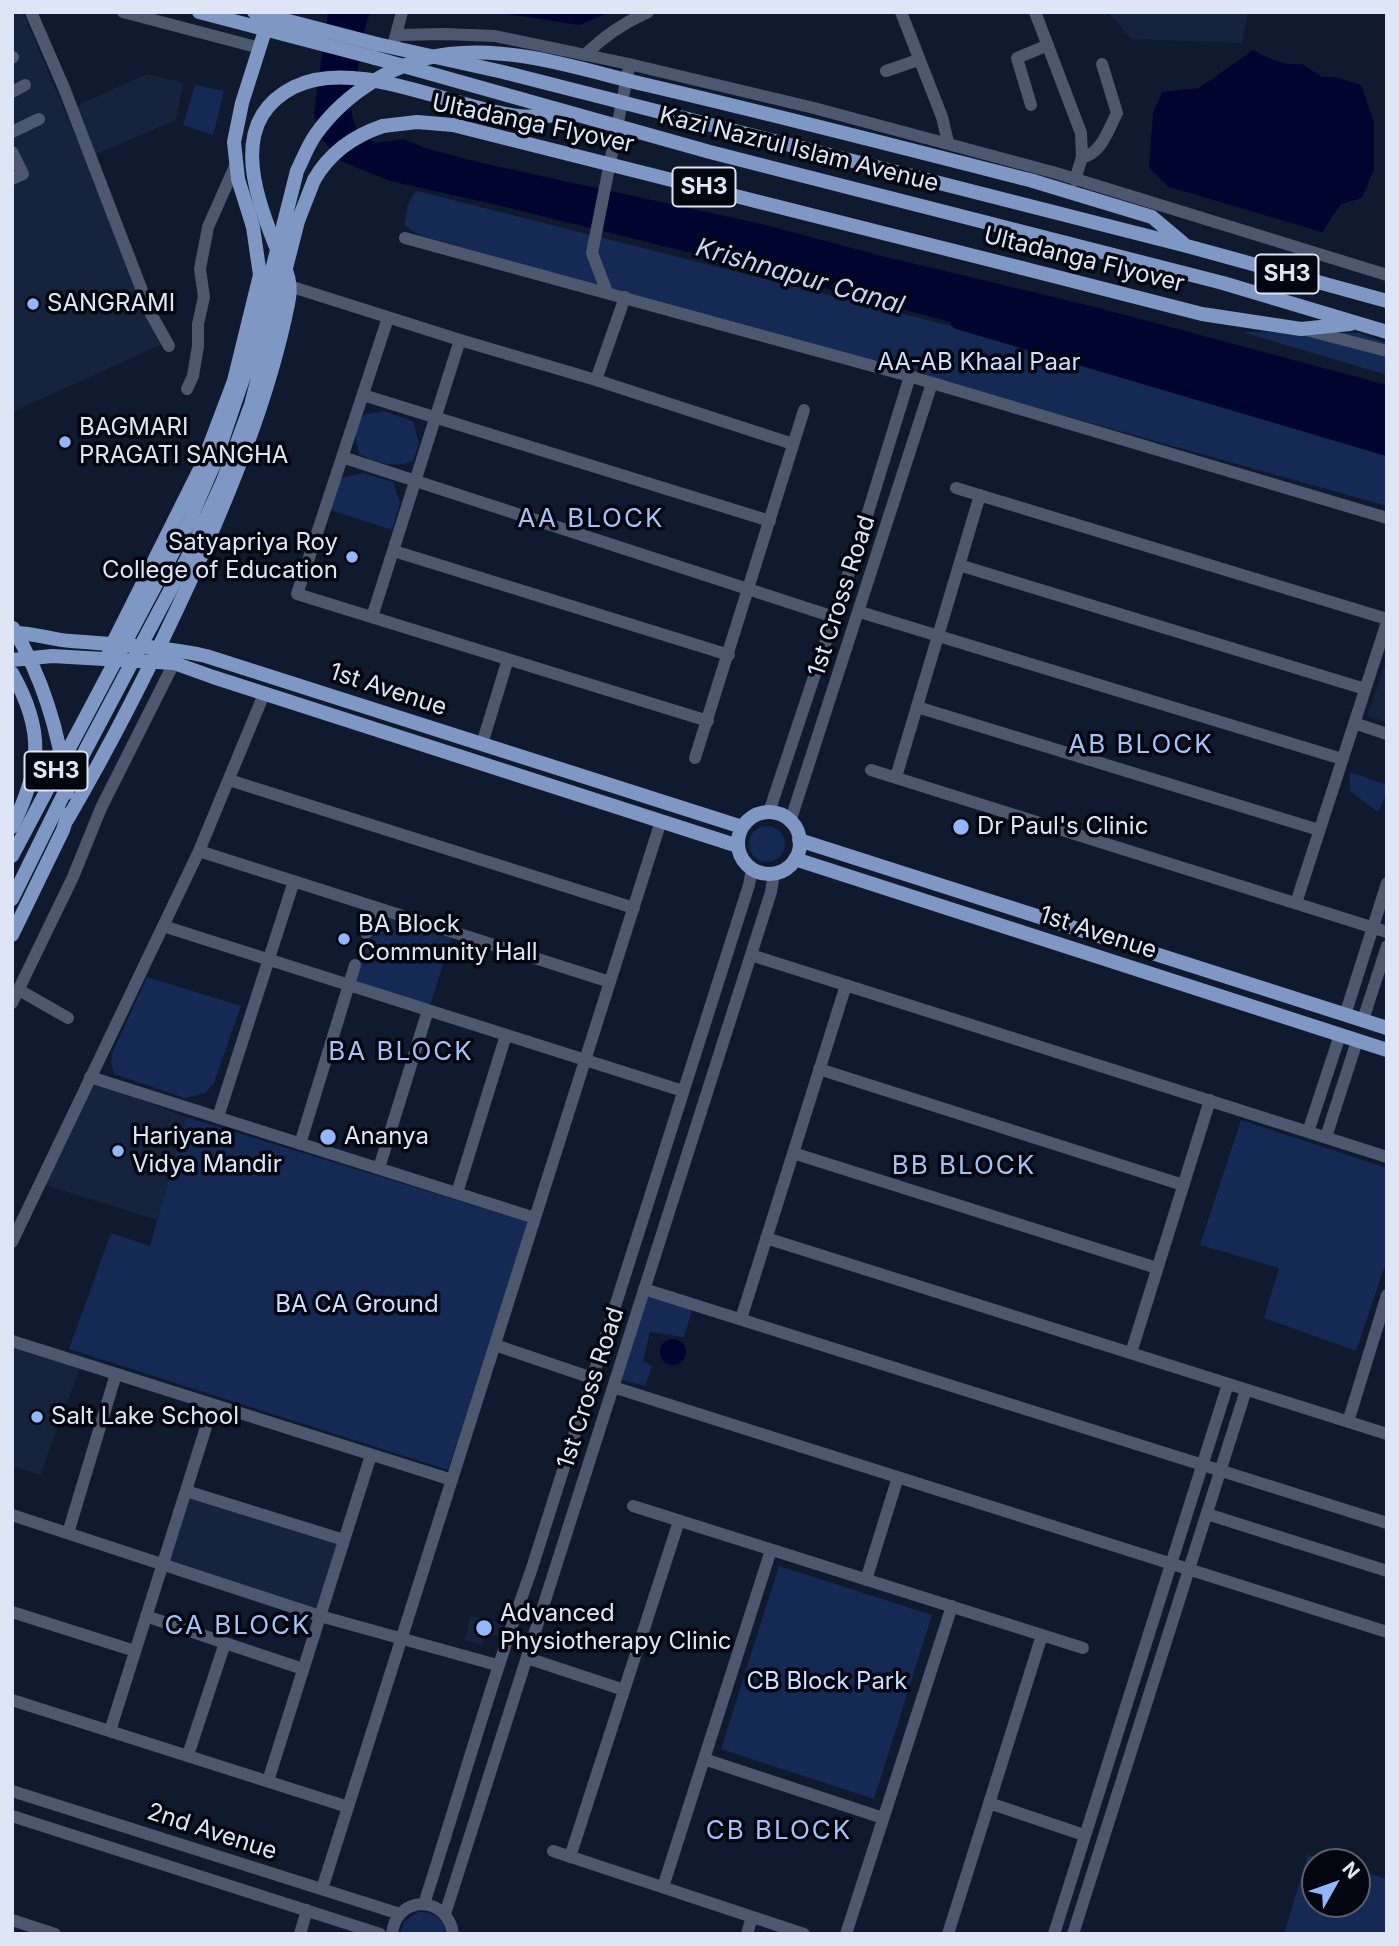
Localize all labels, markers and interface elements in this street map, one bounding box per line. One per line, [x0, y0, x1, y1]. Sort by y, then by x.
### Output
street label: Ultadanga Flyover [429, 89, 637, 159]
street label: Kazi Nazrul Islam Avenue [657, 101, 941, 199]
road number: SH3 [672, 168, 736, 206]
street label: Ultadanga Flyover [981, 221, 1187, 299]
water label: Krishnapur Canal [692, 232, 908, 322]
road number: SH3 [1256, 255, 1318, 294]
place label: SANGRAMI [47, 290, 175, 318]
marker: SANGRAMI [25, 296, 41, 312]
park label: AA-AB Khaal Paar [877, 349, 1081, 377]
place label: BAGMARI PRAGATI SANGHA [79, 414, 288, 470]
marker: BAGMARI PRAGATI SANGHA [57, 434, 73, 450]
district label: AA BLOCK [519, 503, 663, 535]
street label: 1st Cross Road [802, 512, 882, 680]
place label: Satyapriya Roy College of Education [102, 529, 338, 585]
marker: Satyapriya Roy College of Education [344, 549, 360, 565]
street label: 1st Avenue [326, 658, 450, 722]
district label: AB BLOCK [1069, 729, 1213, 761]
road number: SH3 [24, 751, 88, 790]
place label: Dr Paul's Clinic [977, 813, 1148, 841]
marker: Dr Paul's Clinic [951, 817, 971, 837]
street label: 1st Avenue [1036, 901, 1160, 965]
place label: BA Block Community Hall [358, 911, 538, 967]
marker: BA Block Community Hall [336, 931, 352, 947]
district label: BA BLOCK [329, 1036, 473, 1068]
place label: Hariyana Vidya Mandir [132, 1123, 282, 1179]
place label: Ananya [344, 1123, 429, 1151]
marker: Ananya [318, 1127, 338, 1147]
marker: Hariyana Vidya Mandir [110, 1143, 126, 1159]
district label: BB BLOCK [893, 1150, 1035, 1182]
park label: BA CA Ground [275, 1291, 439, 1319]
street label: 1st Cross Road [551, 1304, 631, 1472]
place label: Salt Lake School [51, 1403, 239, 1431]
marker: Salt Lake School [29, 1409, 45, 1425]
place label: Advanced Physiotherapy Clinic [500, 1600, 731, 1656]
district label: CA BLOCK [165, 1610, 311, 1642]
marker: Advanced Physiotherapy Clinic [474, 1618, 494, 1638]
park label: CB Block Park [747, 1668, 907, 1696]
street label: 2nd Avenue [144, 1798, 280, 1866]
district label: CB BLOCK [707, 1815, 851, 1847]
north arrow [1301, 1848, 1371, 1918]
text: N [1337, 1858, 1364, 1883]

